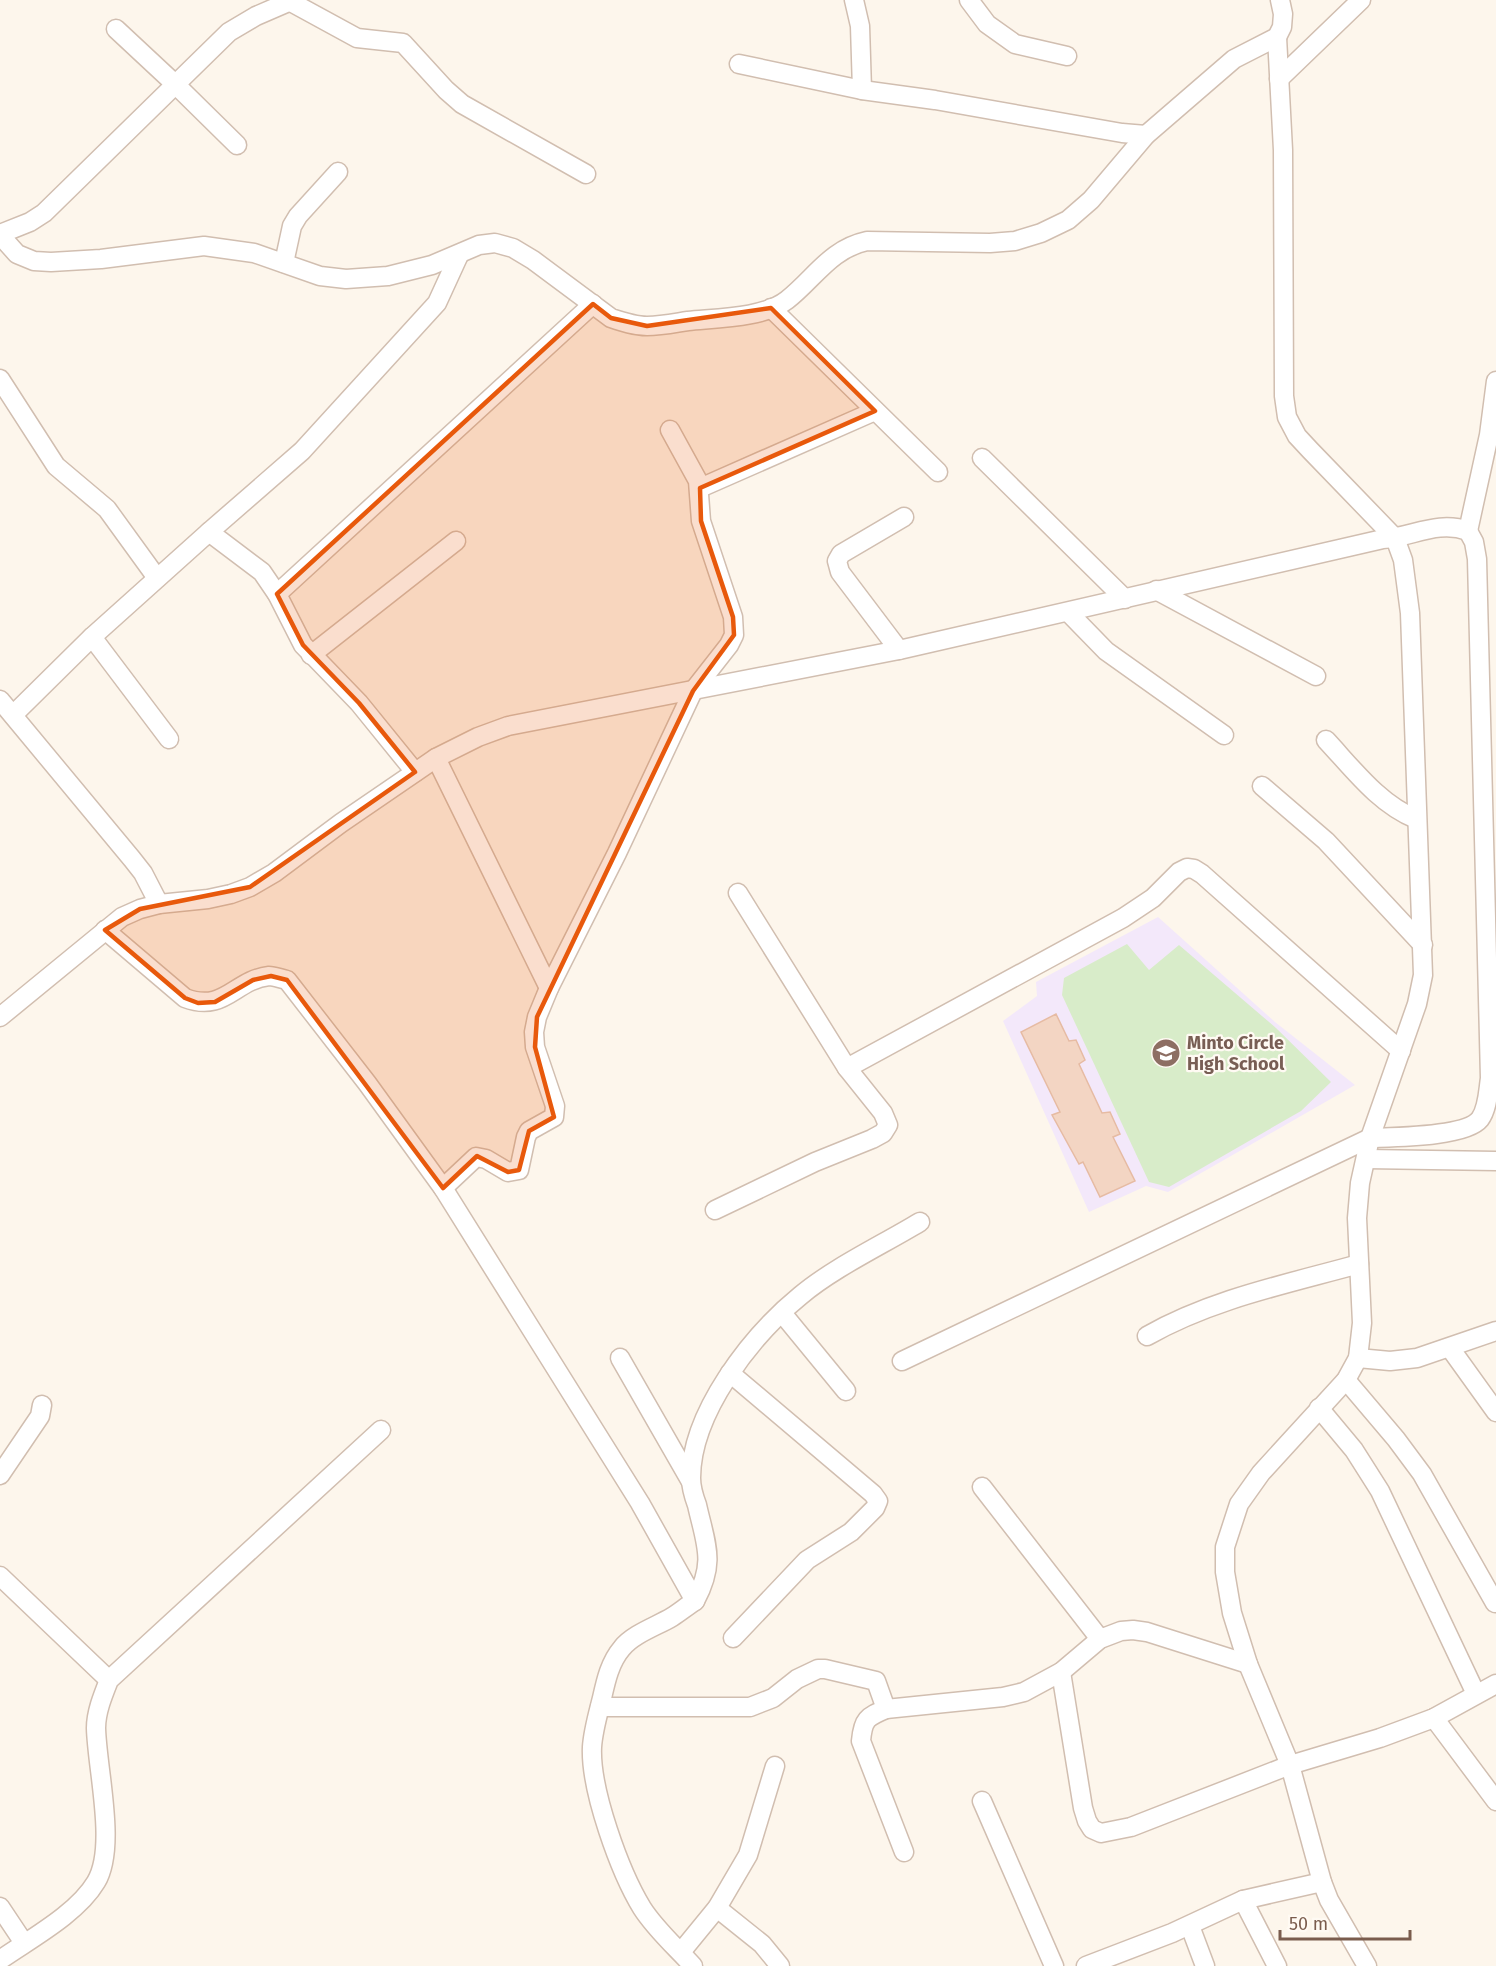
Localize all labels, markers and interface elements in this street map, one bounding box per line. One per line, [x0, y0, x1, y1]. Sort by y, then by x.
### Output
place label: Minto Circle High School [1187, 1032, 1285, 1075]
school or university icon: Minto Circle High School [1150, 1037, 1182, 1069]
scale bar [1280, 1903, 1410, 1941]
text: 50 m [1289, 1913, 1328, 1935]

